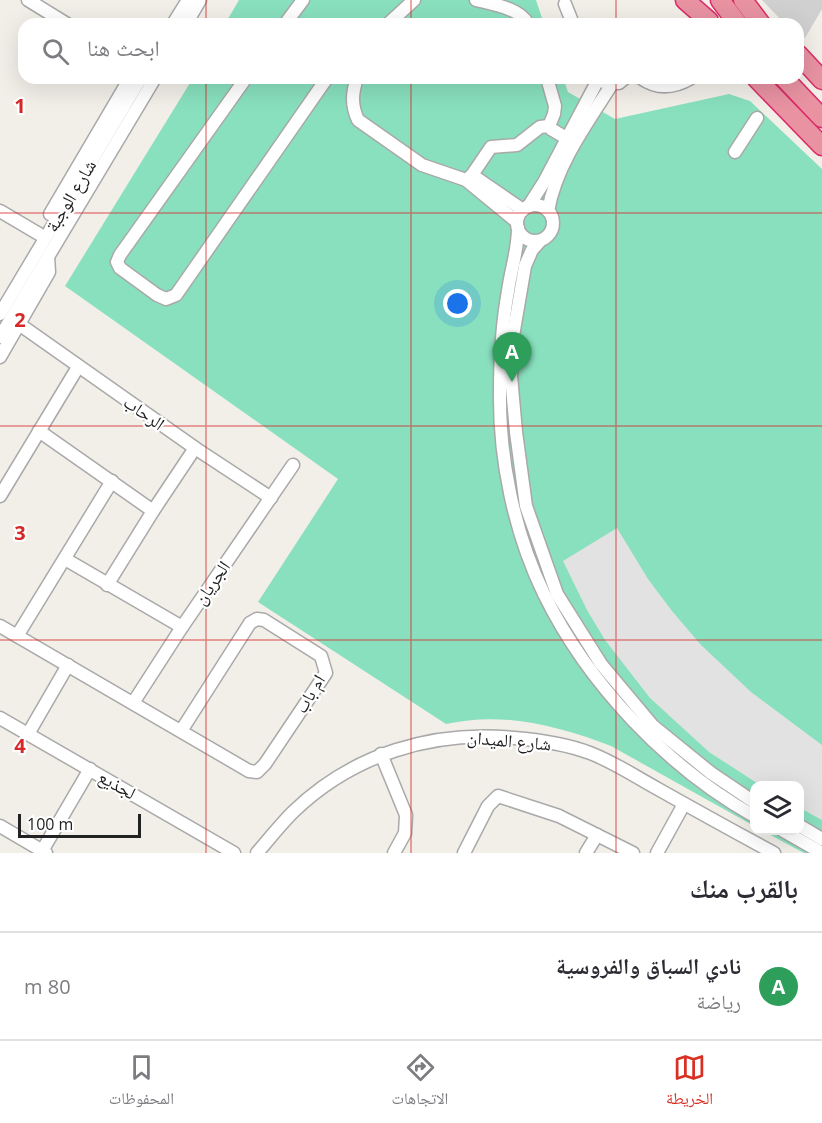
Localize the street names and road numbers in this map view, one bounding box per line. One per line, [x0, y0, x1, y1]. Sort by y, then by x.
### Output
street label: شارع الوجبة [39, 155, 101, 236]
street label: الرحاب [119, 389, 170, 435]
street label: الجريان [187, 556, 235, 609]
street label: ام باب [288, 670, 331, 718]
street label: شارع الميدان [466, 724, 552, 756]
street label: لجذيع [94, 764, 140, 805]

